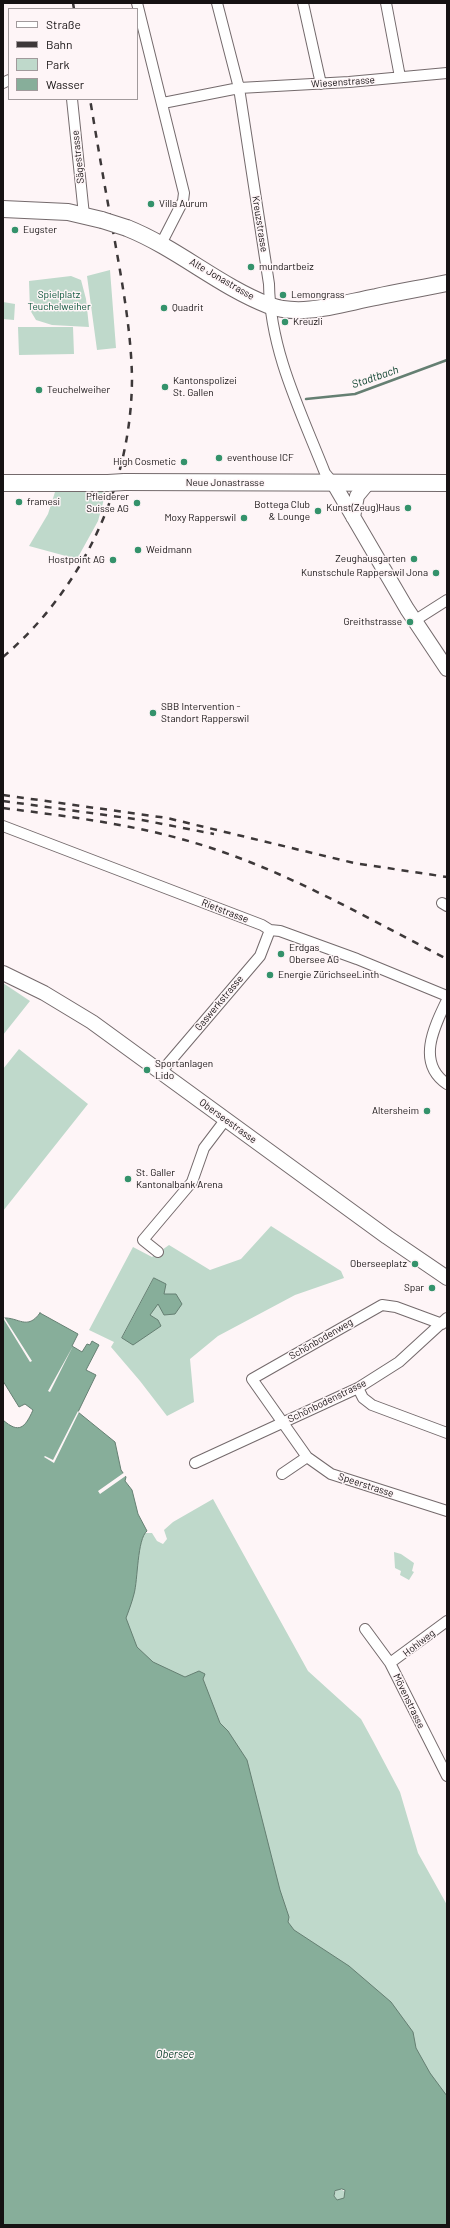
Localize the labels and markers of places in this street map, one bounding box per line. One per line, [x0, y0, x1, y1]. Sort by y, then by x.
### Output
place label: Villa Aurum [159, 198, 208, 210]
marker: Villa Aurum [146, 199, 156, 209]
place label: Eugster [23, 224, 57, 236]
marker: Eugster [10, 225, 20, 235]
place label: mundartbeiz [259, 261, 314, 273]
marker: mundartbeiz [246, 262, 256, 272]
place label: Lemongrass [291, 289, 345, 301]
marker: Lemongrass [278, 290, 288, 300]
place label: Quadrit [172, 302, 204, 314]
marker: Quadrit [159, 303, 169, 313]
place label: Kreuzli [293, 316, 323, 328]
marker: Kreuzli [280, 317, 290, 327]
place label: Kantonspolizei St. Gallen [173, 375, 237, 398]
marker: Kantonspolizei St. Gallen [160, 382, 170, 392]
place label: Teuchelweiher [47, 384, 110, 396]
marker: Teuchelweiher [34, 385, 44, 395]
place label: eventhouse ICF [227, 452, 294, 464]
marker: eventhouse ICF [214, 453, 224, 463]
place label: High Cosmetic [113, 456, 176, 468]
marker: High Cosmetic [179, 457, 189, 467]
place label: Pfleiderer Suisse AG [86, 491, 129, 514]
place label: framesi [27, 496, 60, 508]
marker: framesi [14, 497, 24, 507]
marker: Pfleiderer Suisse AG [132, 498, 142, 508]
place label: Bottega Club & Lounge [254, 499, 310, 522]
place label: Kunst(Zeug)Haus [326, 502, 400, 514]
marker: Kunst(Zeug)Haus [403, 503, 413, 513]
marker: Bottega Club & Lounge [313, 506, 323, 516]
place label: Moxy Rapperswil [164, 512, 236, 524]
marker: Moxy Rapperswil [239, 513, 249, 523]
place label: Weidmann [146, 544, 192, 556]
marker: Weidmann [133, 545, 143, 555]
place label: Zeughausgarten [335, 553, 406, 565]
place label: Hostpoint AG [48, 554, 105, 566]
marker: Zeughausgarten [409, 554, 419, 564]
marker: Hostpoint AG [108, 555, 118, 565]
place label: Kunstschule Rapperswil Jona [301, 567, 428, 579]
marker: Kunstschule Rapperswil Jona [431, 568, 441, 578]
place label: Greithstrasse [343, 616, 402, 628]
marker: Greithstrasse [405, 617, 415, 627]
place label: SBB Intervention - Standort Rapperswil [161, 701, 249, 724]
marker: SBB Intervention - Standort Rapperswil [148, 708, 158, 718]
place label: Erdgas Obersee AG [289, 942, 339, 966]
marker: Erdgas Obersee AG [276, 949, 286, 959]
place label: Energie ZürichseeLinth [278, 969, 379, 981]
marker: Energie ZürichseeLinth [265, 970, 275, 980]
place label: Sportanlagen Lido [155, 1058, 213, 1082]
marker: Sportanlagen Lido [142, 1065, 152, 1075]
place label: Altersheim [372, 1105, 419, 1117]
marker: Altersheim [422, 1106, 432, 1116]
place label: St. Galler Kantonalbank Arena [136, 1167, 223, 1190]
marker: St. Galler Kantonalbank Arena [123, 1174, 133, 1184]
place label: Oberseeplatz [350, 1258, 407, 1270]
marker: Oberseeplatz [410, 1259, 420, 1269]
place label: Spar [404, 1282, 424, 1294]
marker: Spar [427, 1283, 437, 1293]

